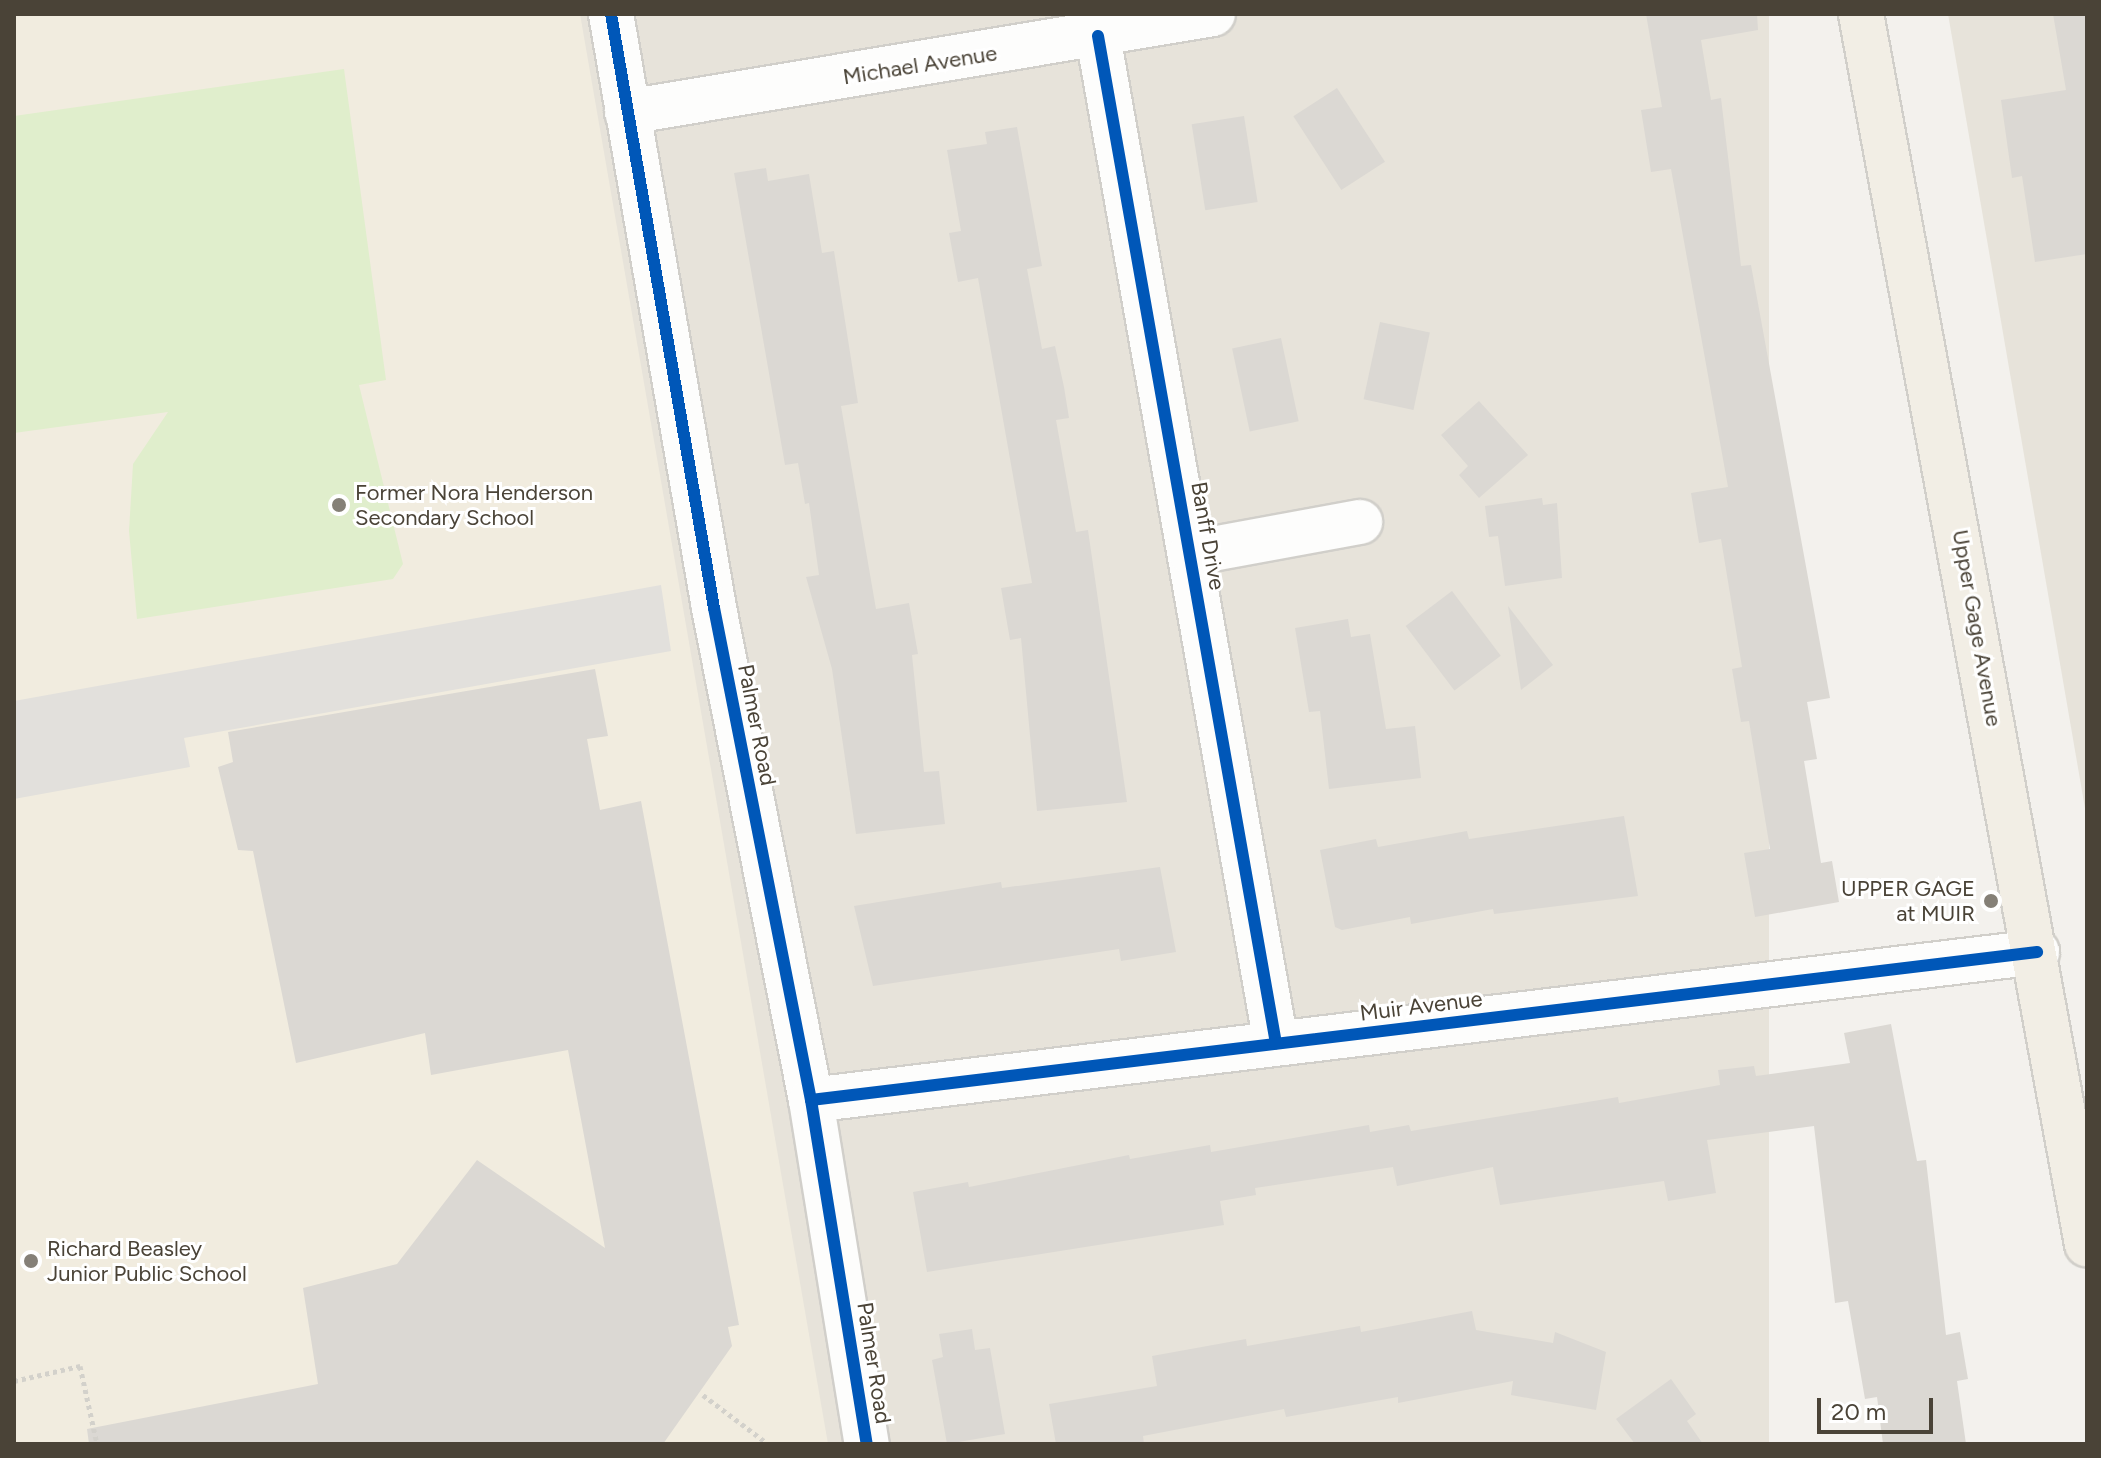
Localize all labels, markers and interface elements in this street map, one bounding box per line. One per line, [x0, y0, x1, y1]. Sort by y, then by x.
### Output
street label: Michael Avenue [841, 40, 999, 90]
place label: Former Nora Henderson Secondary School [355, 479, 593, 530]
street label: Banff Drive [1185, 480, 1231, 592]
marker: Former Nora Henderson Secondary School [330, 496, 348, 514]
street label: Upper Gage Avenue [1947, 528, 2007, 728]
street label: Palmer Road [732, 662, 782, 788]
place label: UPPER GAGE at MUIR [1841, 875, 1975, 926]
marker: UPPER GAGE at MUIR [1982, 892, 2000, 910]
street label: Muir Avenue [1358, 985, 1484, 1027]
place label: Richard Beasley Junior Public School [47, 1235, 247, 1286]
marker: Richard Beasley Junior Public School [22, 1252, 40, 1270]
street label: Palmer Road [851, 1300, 897, 1426]
scale bar [1821, 1382, 1937, 1432]
text: 20 m [1831, 1397, 1886, 1426]

